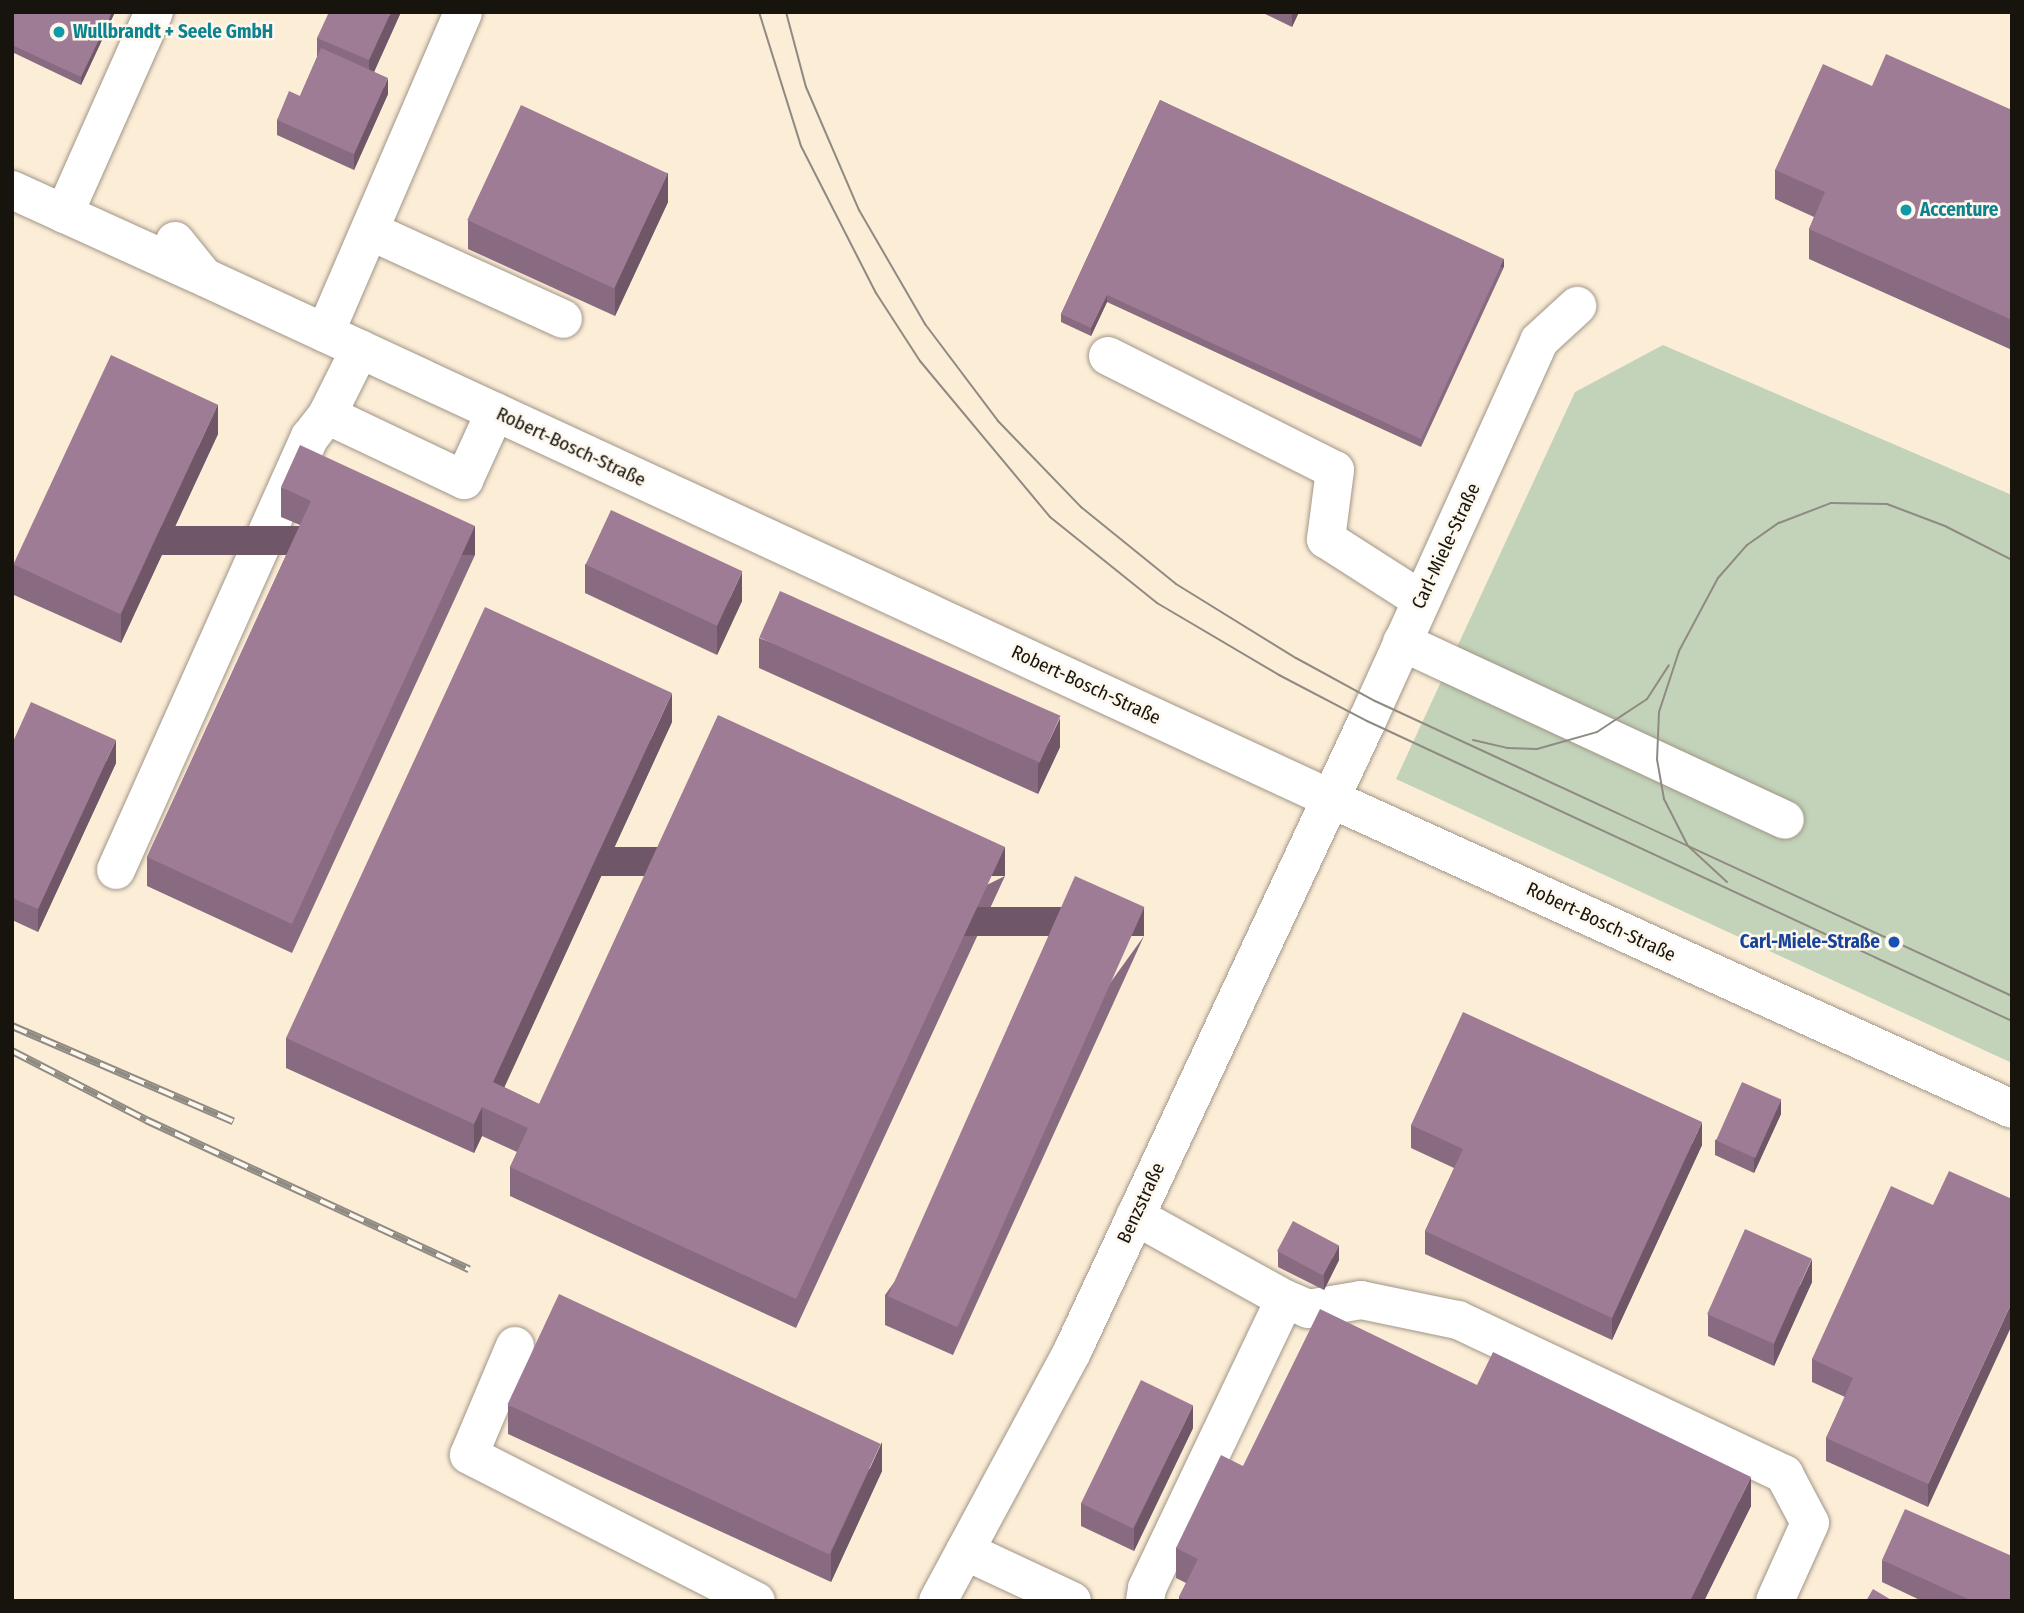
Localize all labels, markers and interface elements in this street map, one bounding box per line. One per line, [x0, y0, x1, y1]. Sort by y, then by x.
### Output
place label: Wullbrandt + Seele GmbH [73, 21, 273, 43]
marker: Wullbrandt + Seele GmbH [51, 24, 67, 40]
place label: Accenture [1920, 199, 1998, 221]
marker: Accenture [1898, 202, 1914, 218]
street label: Robert-Bosch-Straße [493, 402, 649, 492]
street label: Carl-Miele-Straße [1407, 480, 1485, 612]
street label: Robert-Bosch-Straße [1008, 640, 1164, 730]
street label: Robert-Bosch-Straße [1523, 877, 1679, 967]
place label: Carl-Miele-Straße [1740, 931, 1880, 953]
marker: Carl-Miele-Straße [1886, 934, 1902, 950]
street label: Benzstraße [1112, 1159, 1170, 1247]

